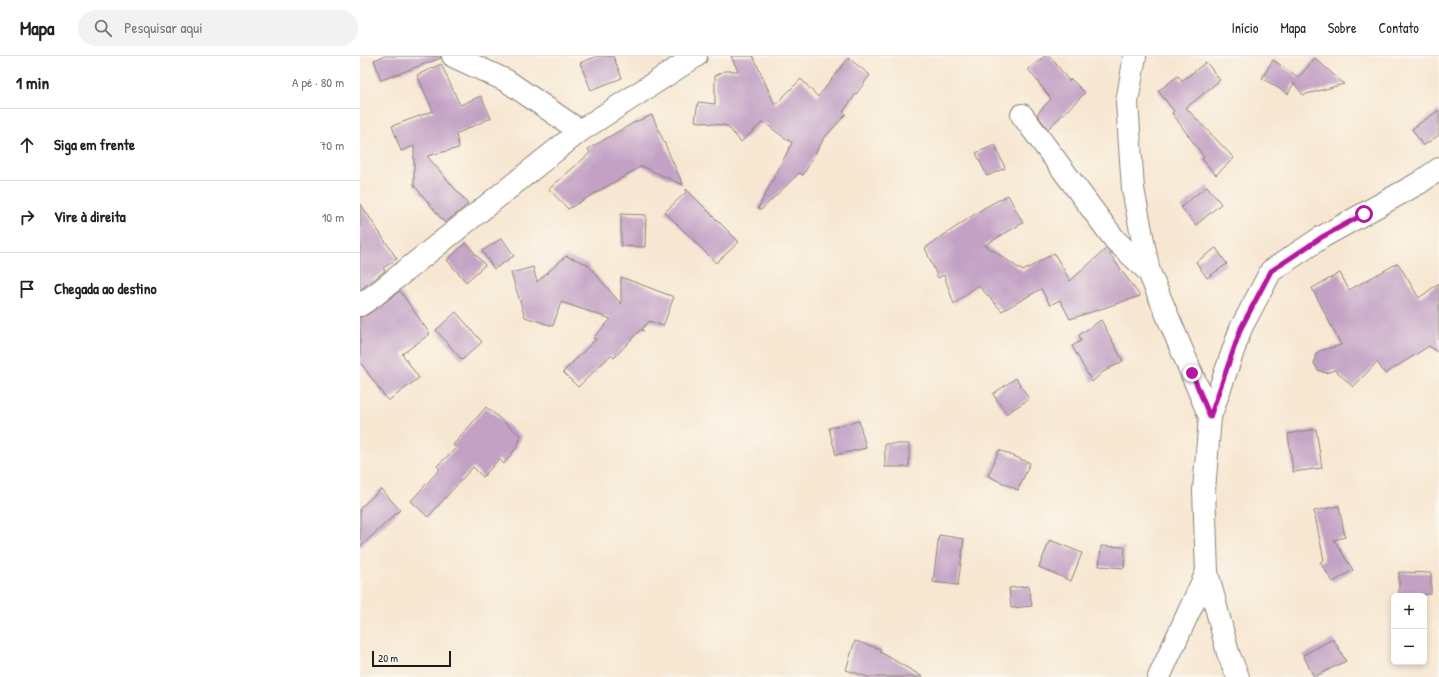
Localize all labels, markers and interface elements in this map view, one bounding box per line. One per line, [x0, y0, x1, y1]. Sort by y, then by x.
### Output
search box [78, 10, 358, 46]
text: Mapa [20, 15, 54, 41]
icon: search [92, 17, 114, 39]
text: Pesquisar aqui [124, 17, 203, 38]
text: Início [1232, 18, 1258, 37]
text: Mapa [1280, 18, 1306, 37]
text: Sobre [1328, 18, 1357, 37]
text: Contato [1379, 18, 1419, 37]
text: 1 min [16, 71, 49, 94]
text: A pé · 80 m [292, 73, 344, 91]
icon: ahead [16, 134, 38, 156]
text: Siga em frente [54, 134, 135, 155]
text: 70 m [320, 136, 344, 154]
route start [1355, 205, 1373, 223]
icon: right [16, 206, 38, 228]
text: Vire à direita [54, 206, 126, 227]
text: 10 m [322, 208, 344, 226]
icon: arrive [16, 278, 38, 300]
text: Chegada ao destino [54, 278, 157, 299]
route end [1183, 364, 1201, 382]
map controls [1391, 593, 1427, 665]
button: + [1391, 593, 1427, 629]
button: − [1391, 629, 1427, 665]
scale bar [372, 649, 451, 668]
text: 20 m [378, 651, 398, 665]

